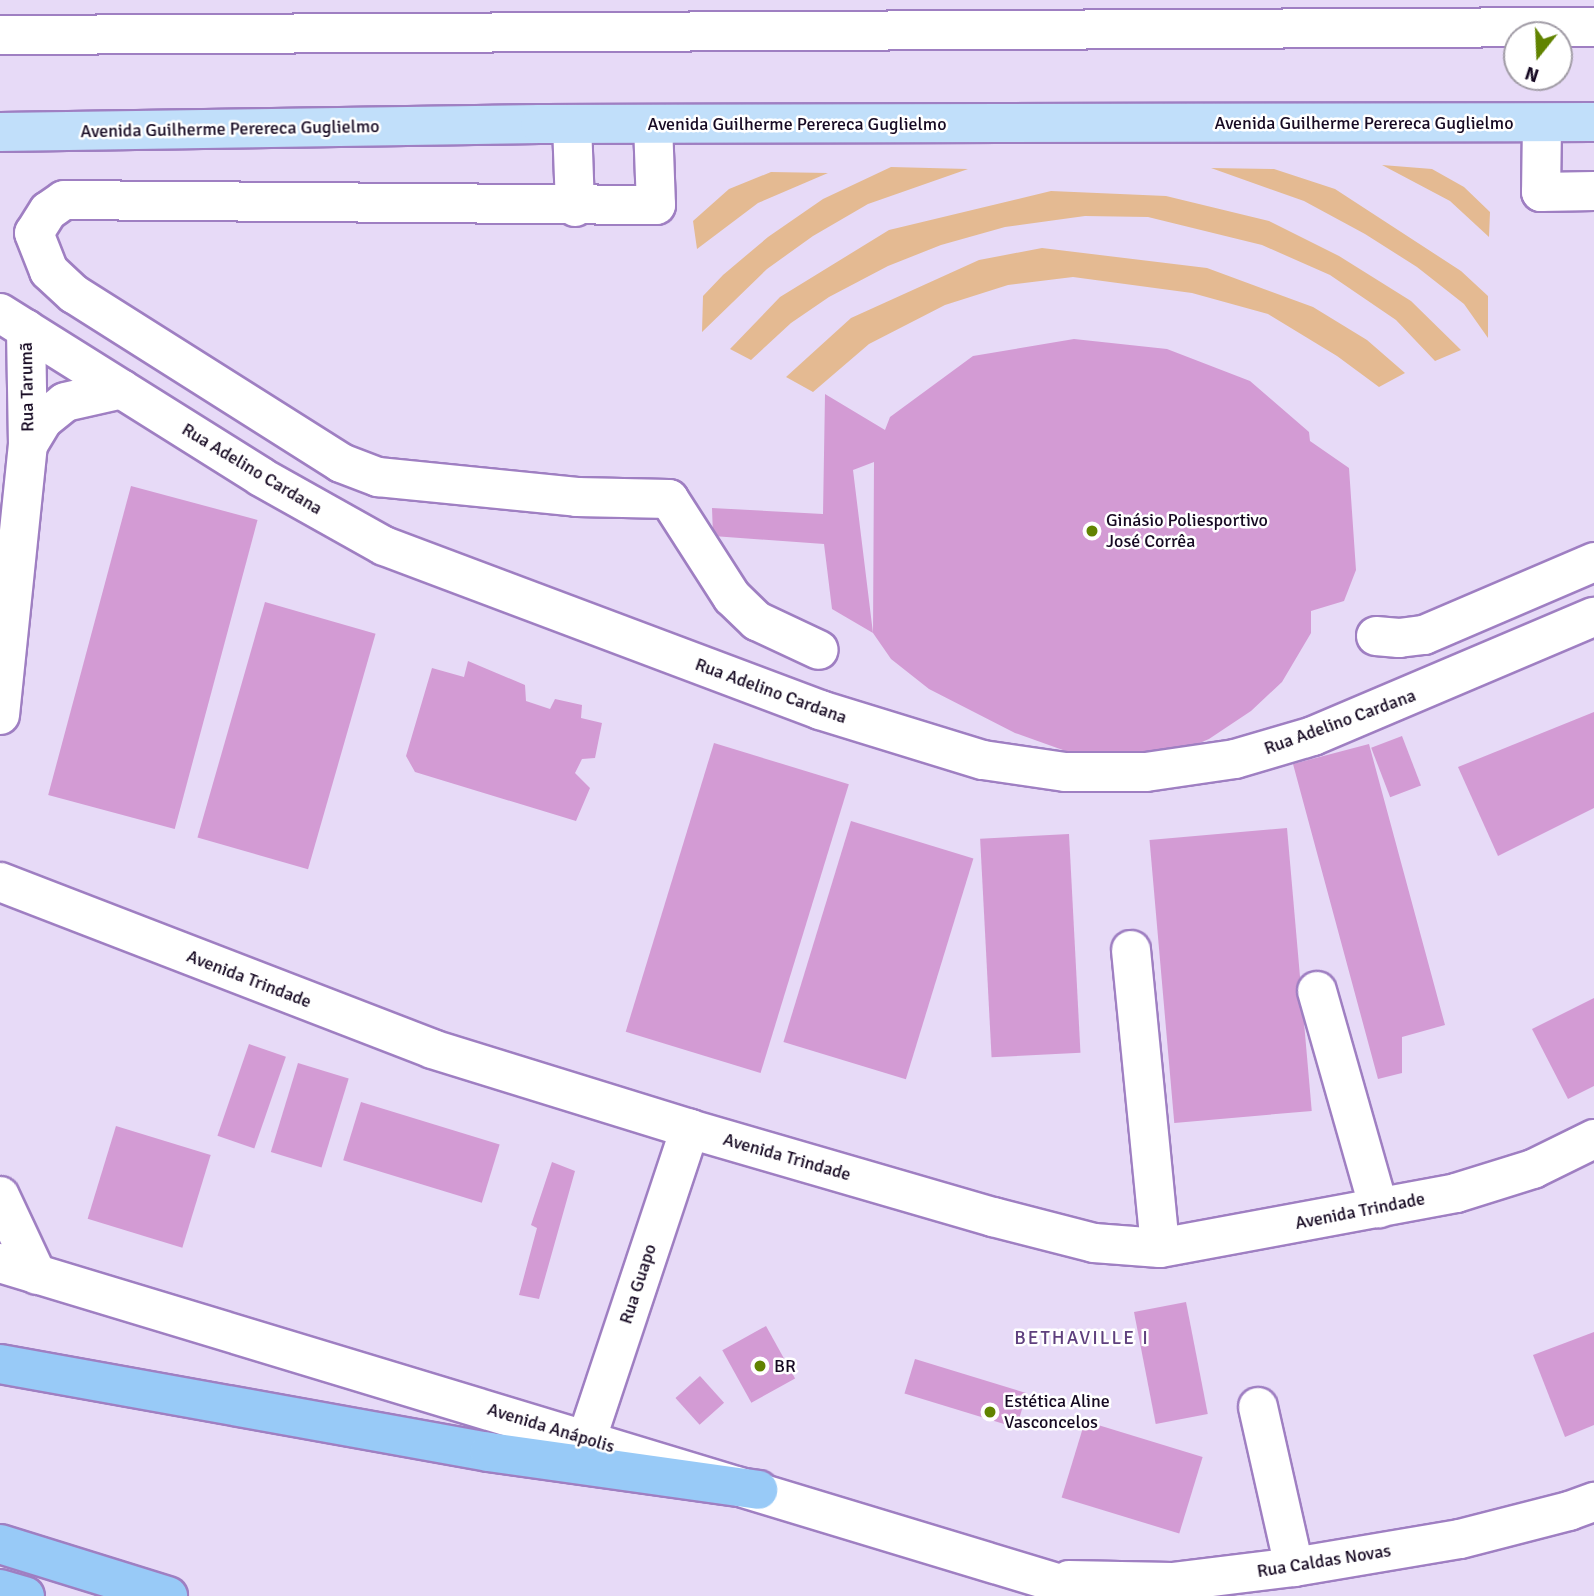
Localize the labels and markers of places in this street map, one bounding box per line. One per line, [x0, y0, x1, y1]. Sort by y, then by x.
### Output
place label: Ginásio Poliesportivo José Corrêa [1106, 510, 1268, 552]
marker: Ginásio Poliesportivo José Corrêa [1084, 523, 1100, 539]
place label: BR [774, 1355, 796, 1377]
marker: BR [752, 1358, 768, 1374]
place label: Estética Aline Vasconcelos [1004, 1391, 1110, 1434]
marker: Estética Aline Vasconcelos [982, 1404, 998, 1420]

